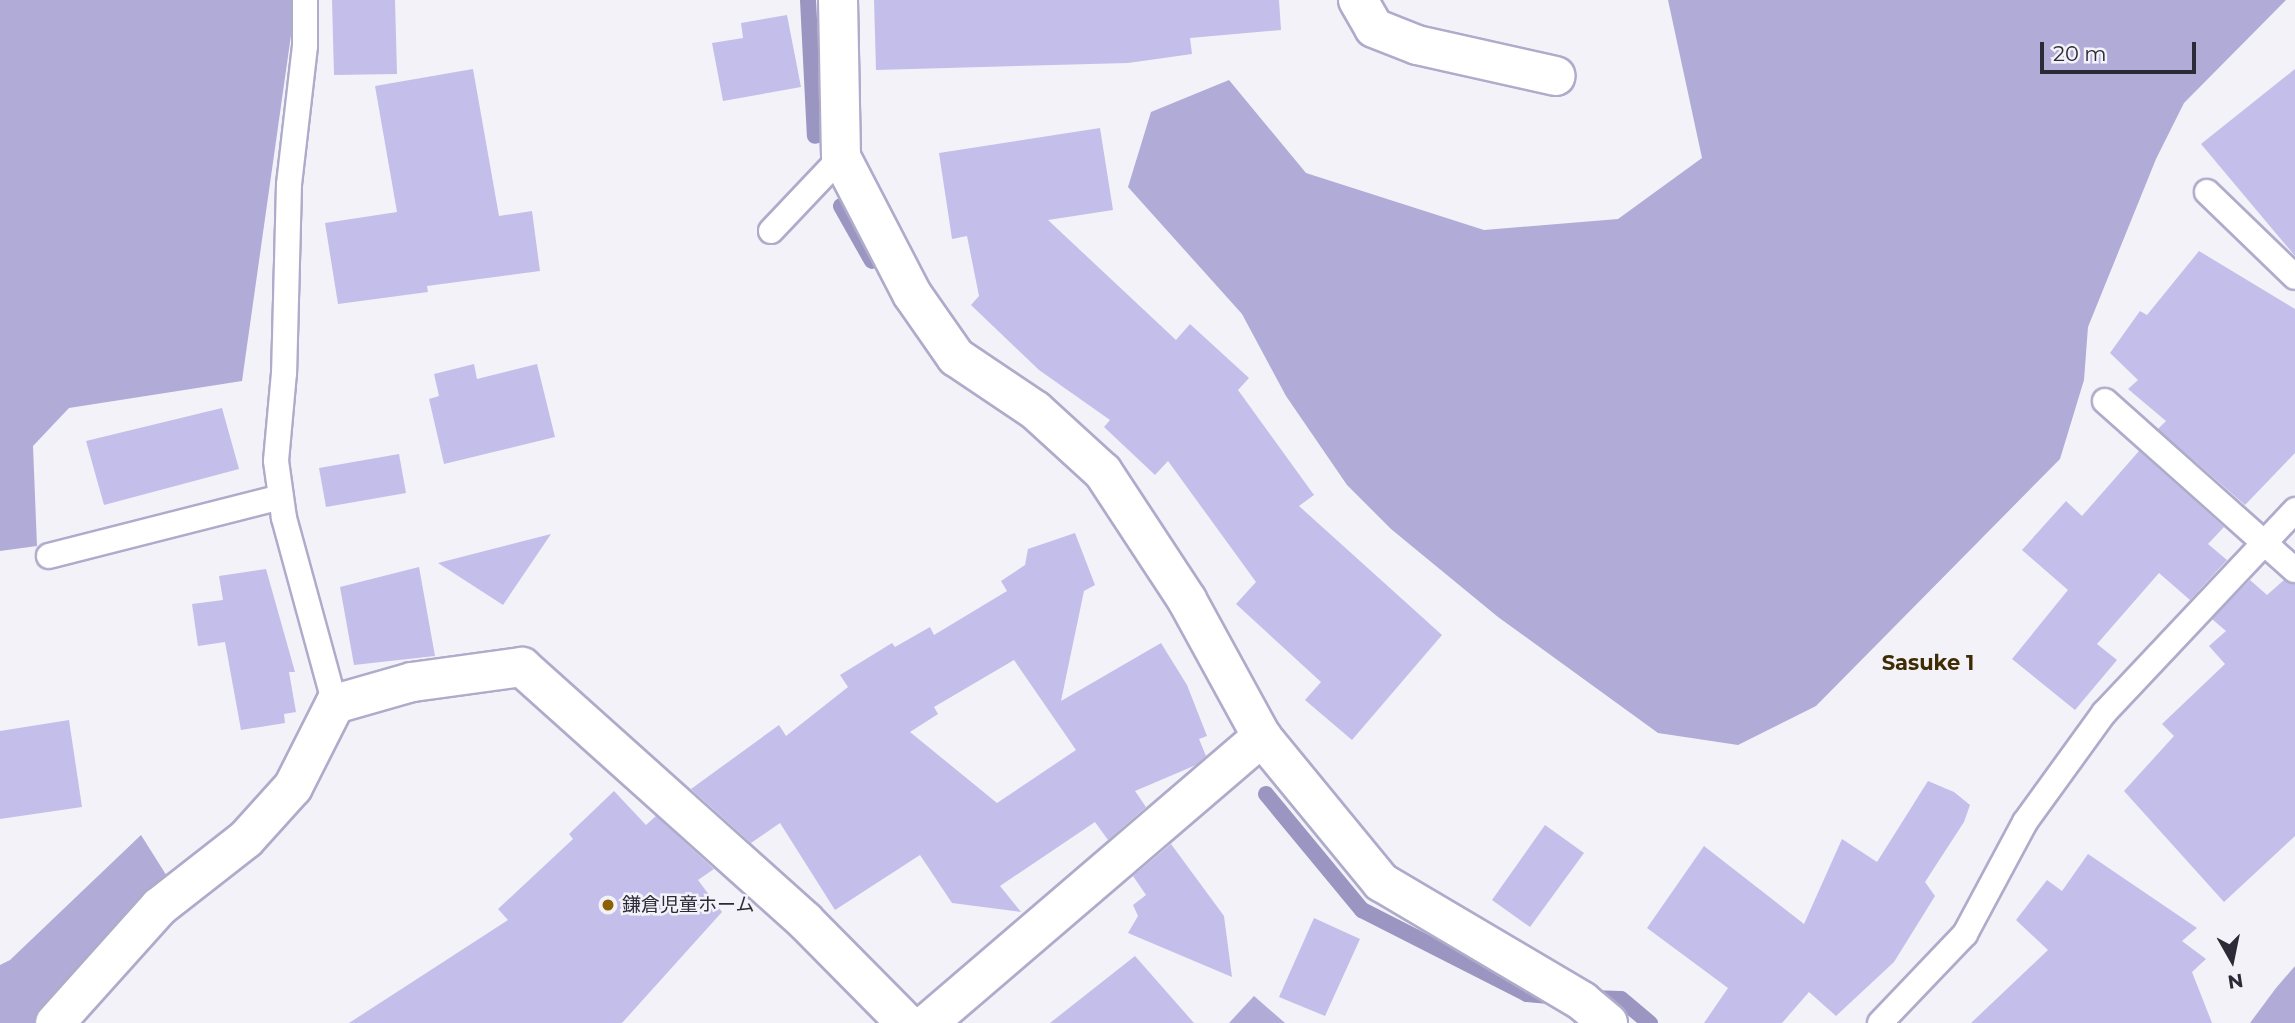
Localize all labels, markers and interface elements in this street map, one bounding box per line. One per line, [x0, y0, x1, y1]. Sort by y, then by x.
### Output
scale bar [2043, 28, 2199, 72]
text: 20 m [2053, 41, 2107, 66]
district label: Sasuke 1 [1882, 650, 1974, 676]
place label: 鎌倉児童ホーム [622, 894, 755, 916]
marker: 鎌倉児童ホーム [600, 897, 616, 913]
north arrow [2197, 925, 2267, 995]
text: N [2226, 969, 2245, 994]

